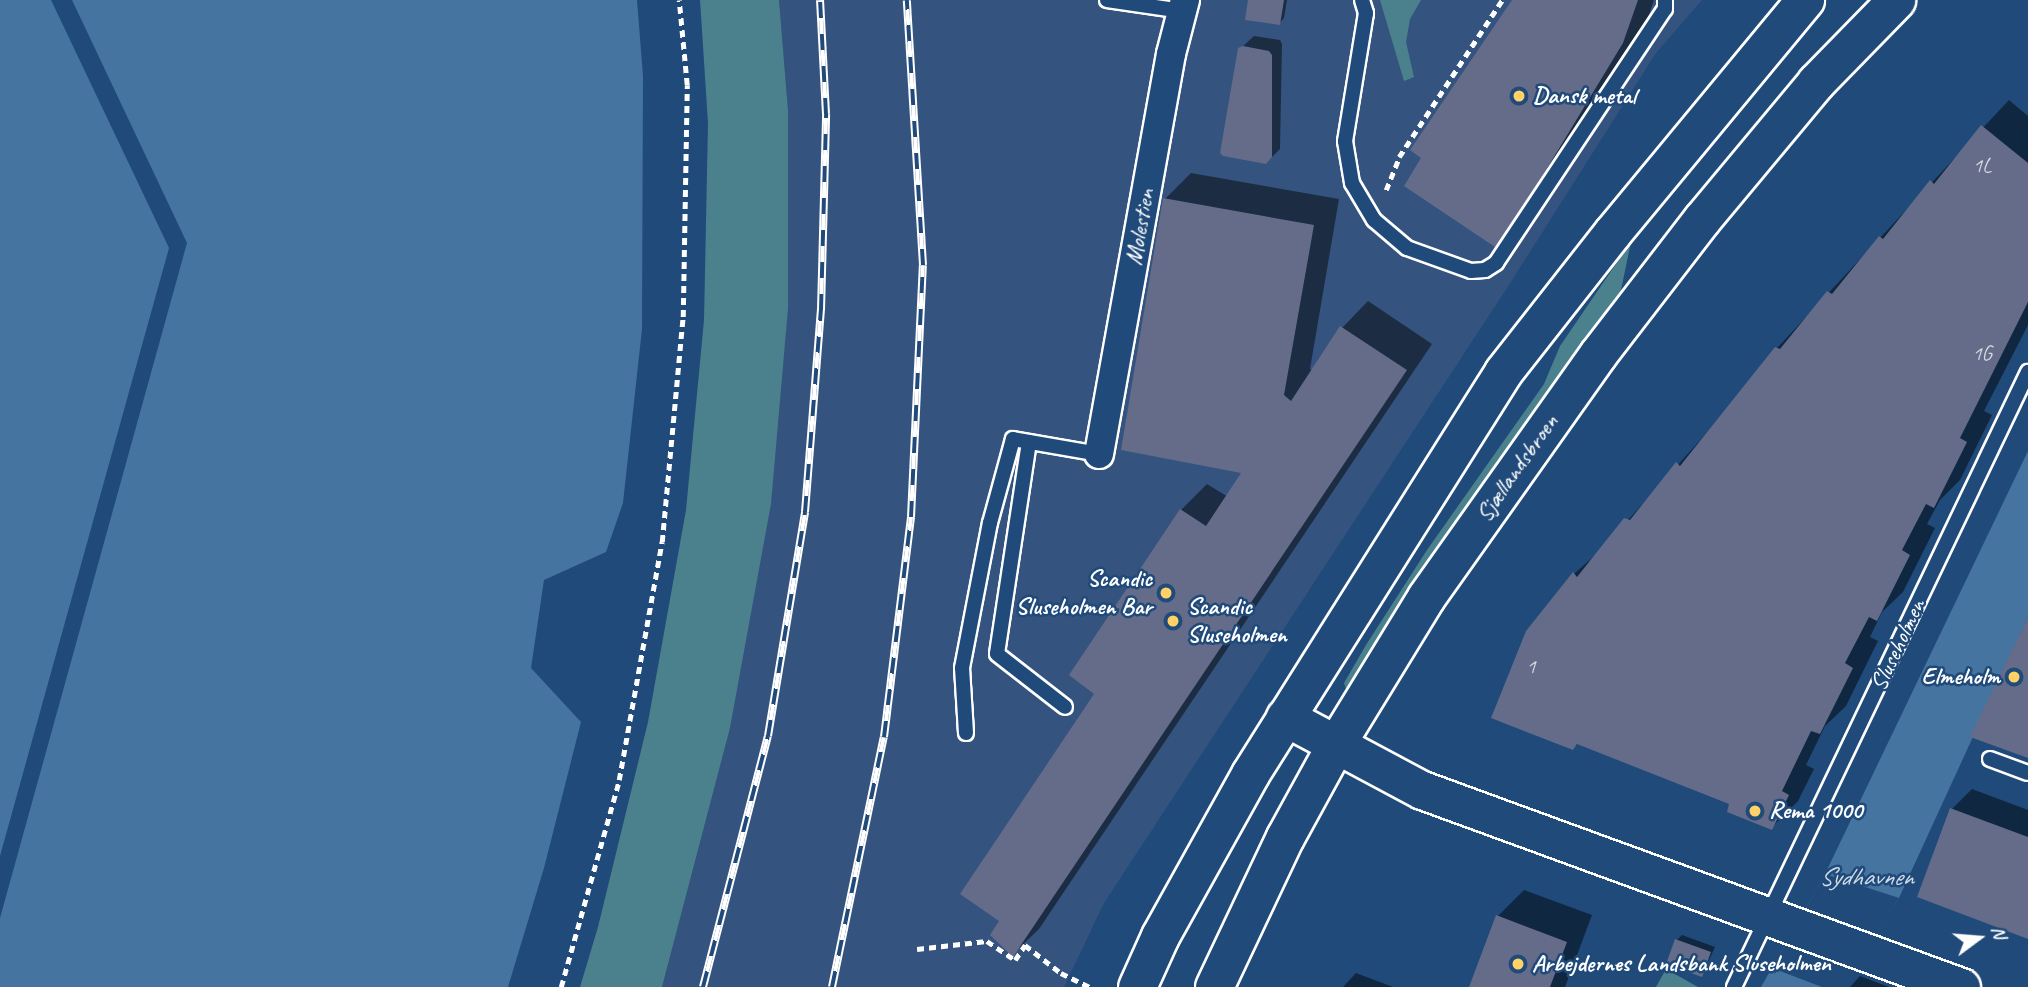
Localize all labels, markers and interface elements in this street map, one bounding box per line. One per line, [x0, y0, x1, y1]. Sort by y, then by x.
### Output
place label: Dansk metal [1533, 82, 1636, 110]
marker: Dansk metal [1511, 88, 1527, 104]
house number: 1L [1973, 152, 1991, 178]
street label: Molestien [1119, 187, 1161, 267]
house number: 1G [1972, 340, 1992, 366]
street label: Sjællandsbroen [1470, 409, 1564, 527]
place label: Scandic Sluseholmen Bar [1015, 565, 1152, 621]
marker: Scandic Sluseholmen Bar [1158, 585, 1174, 601]
place label: Scandic Sluseholmen [1187, 593, 1287, 649]
street label: Sluseholmen [1864, 595, 1932, 695]
marker: Scandic Sluseholmen [1165, 613, 1181, 629]
house number: 1 [1526, 653, 1536, 679]
place label: Elmeholm [1921, 663, 2000, 691]
marker: Elmeholm [2006, 669, 2022, 685]
place label: Rema 1000 [1769, 797, 1862, 825]
marker: Rema 1000 [1747, 803, 1763, 819]
water label: Sydhavnen [1819, 861, 1913, 893]
north arrow [1944, 903, 2014, 973]
text: N [1986, 923, 2012, 941]
place label: Arbejdernes Landsbank Sluseholmen [1532, 950, 1832, 978]
marker: Arbejdernes Landsbank Sluseholmen [1510, 956, 1526, 972]

